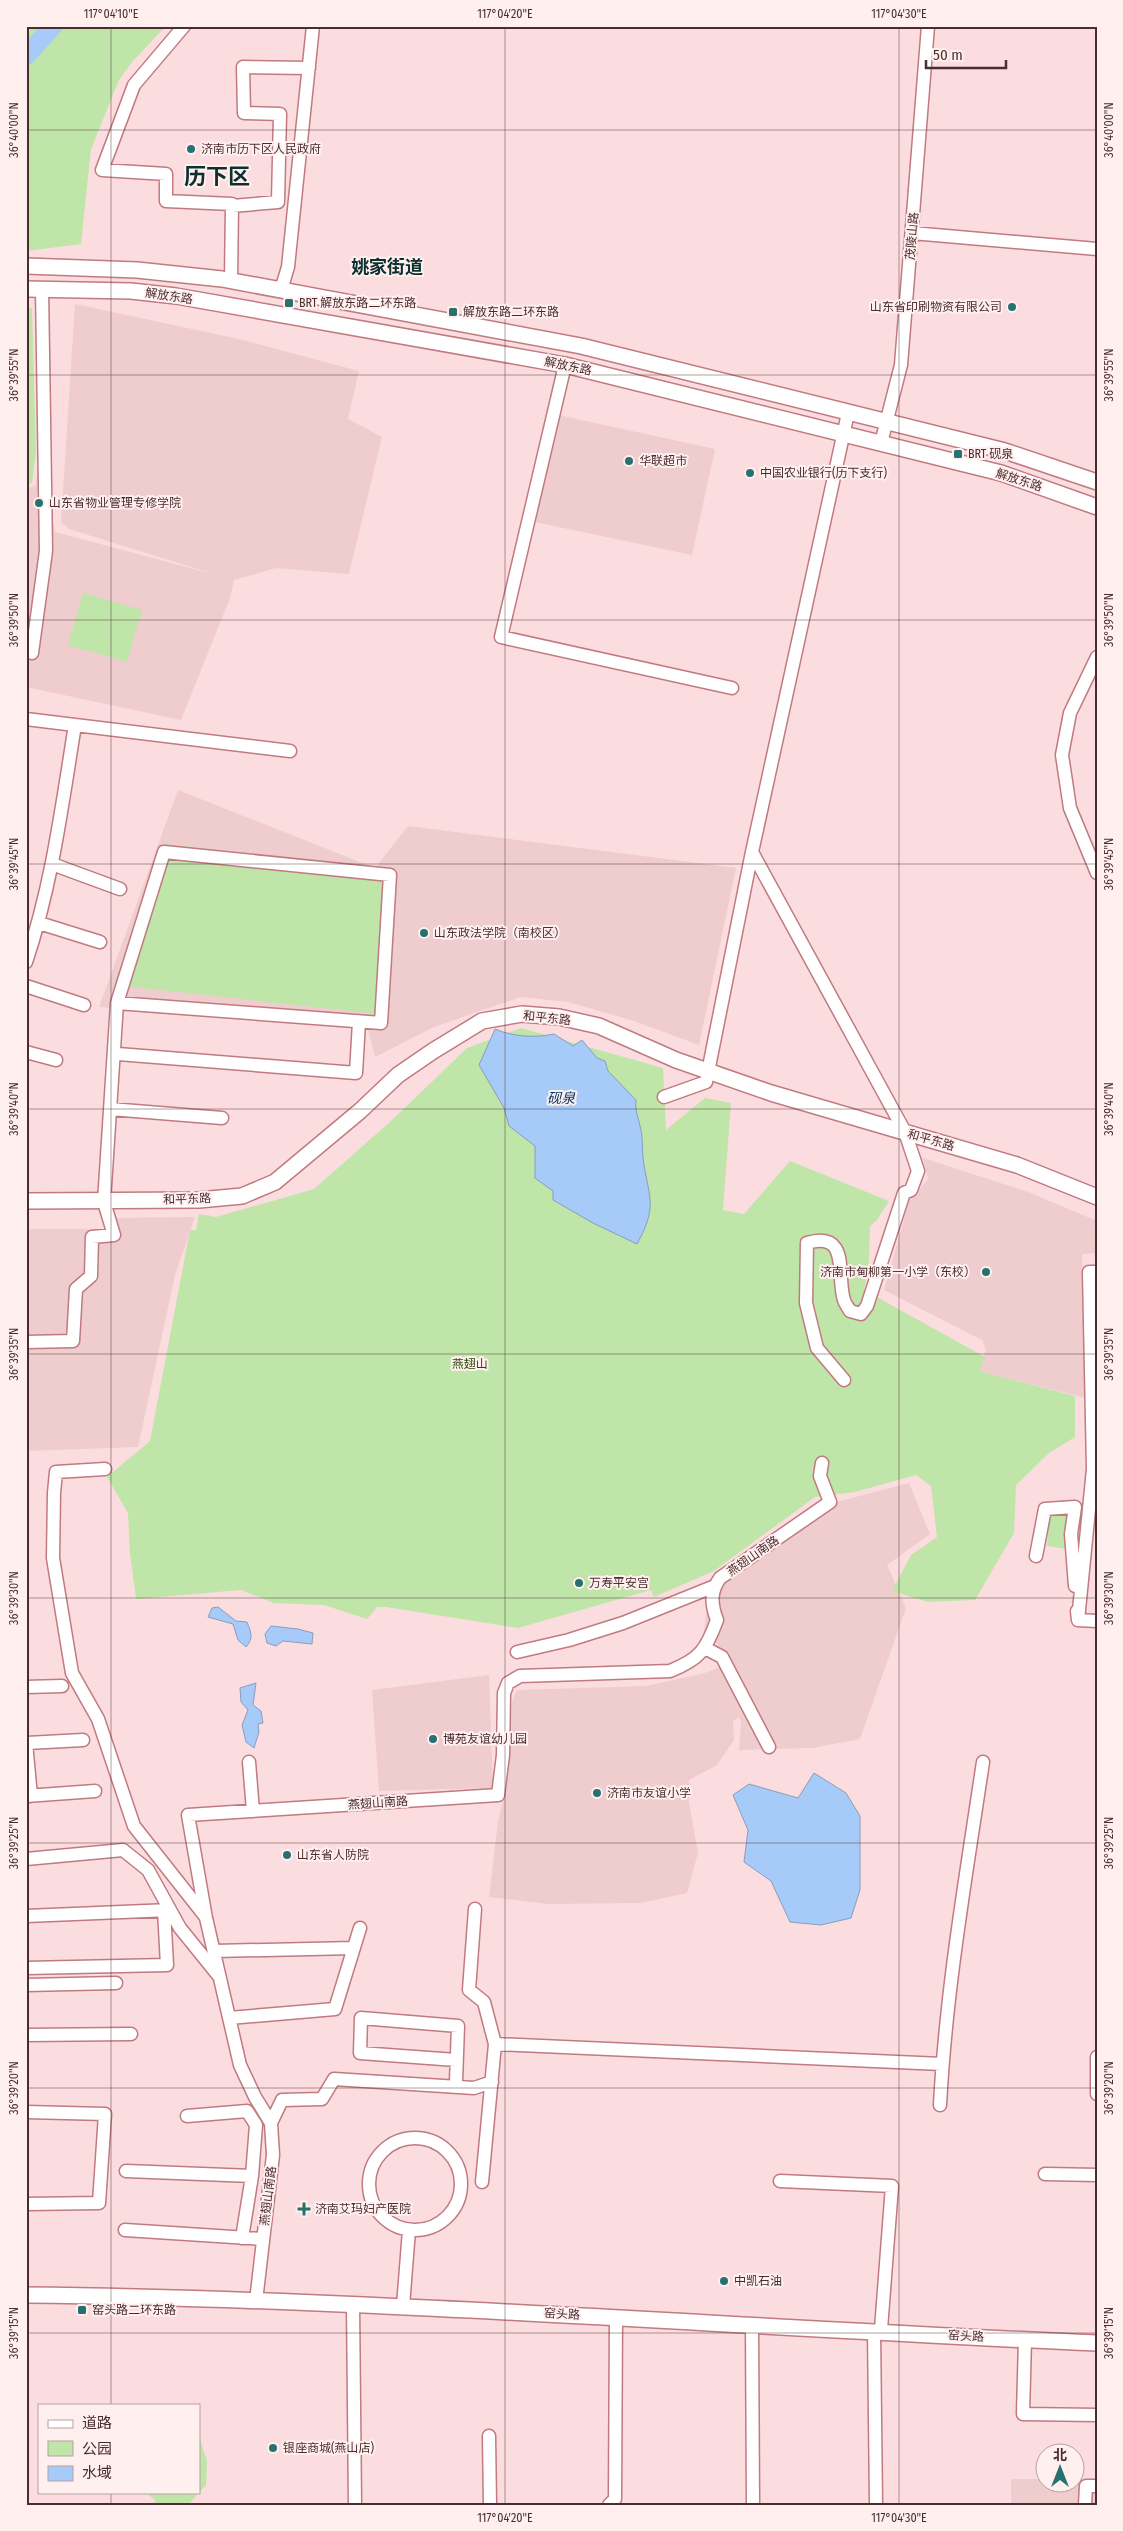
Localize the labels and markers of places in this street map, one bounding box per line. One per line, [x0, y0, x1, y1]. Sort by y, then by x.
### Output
place label: 济南市历下区人民政府 [201, 142, 321, 156]
marker: 济南市历下区人民政府 [185, 143, 197, 155]
place label: BRT 解放东路二环东路 [299, 296, 416, 310]
marker: BRT 解放东路二环东路 [283, 297, 295, 309]
place label: 山东省印刷物资有限公司 [870, 300, 1002, 314]
marker: 山东省印刷物资有限公司 [1006, 301, 1018, 313]
place label: 解放东路二环东路 [463, 305, 559, 319]
marker: 解放东路二环东路 [447, 306, 459, 318]
place label: BRT 砚泉 [968, 447, 1013, 461]
marker: BRT 砚泉 [952, 448, 964, 460]
place label: 华联超市 [639, 454, 687, 468]
marker: 华联超市 [623, 455, 635, 467]
place label: 中国农业银行(历下支行) [760, 466, 888, 480]
marker: 中国农业银行(历下支行) [744, 467, 756, 479]
place label: 山东省物业管理专修学院 [49, 496, 181, 510]
marker: 山东省物业管理专修学院 [33, 497, 45, 509]
place label: 山东政法学院（南校区） [434, 926, 566, 940]
marker: 山东政法学院（南校区） [418, 927, 430, 939]
place label: 济南市甸柳第一小学（东校） [820, 1265, 976, 1279]
marker: 济南市甸柳第一小学（东校） [980, 1266, 992, 1278]
place label: 万寿平安宫 [589, 1576, 649, 1590]
marker: 万寿平安宫 [573, 1577, 585, 1589]
place label: 博苑友谊幼儿园 [443, 1732, 527, 1746]
marker: 博苑友谊幼儿园 [427, 1733, 439, 1745]
place label: 济南市友谊小学 [607, 1786, 691, 1800]
marker: 济南市友谊小学 [591, 1787, 603, 1799]
place label: 山东省人防院 [297, 1848, 369, 1862]
marker: 山东省人防院 [281, 1849, 293, 1861]
marker: 济南艾玛妇产医院 [297, 2202, 311, 2216]
place label: 济南艾玛妇产医院 [315, 2202, 411, 2216]
place label: 中凯石油 [734, 2274, 782, 2288]
marker: 中凯石油 [718, 2275, 730, 2287]
place label: 窑头路二环东路 [92, 2303, 176, 2317]
marker: 窑头路二环东路 [76, 2304, 88, 2316]
place label: 银座商城(燕山店) [283, 2441, 375, 2455]
marker: 银座商城(燕山店) [267, 2442, 279, 2454]

